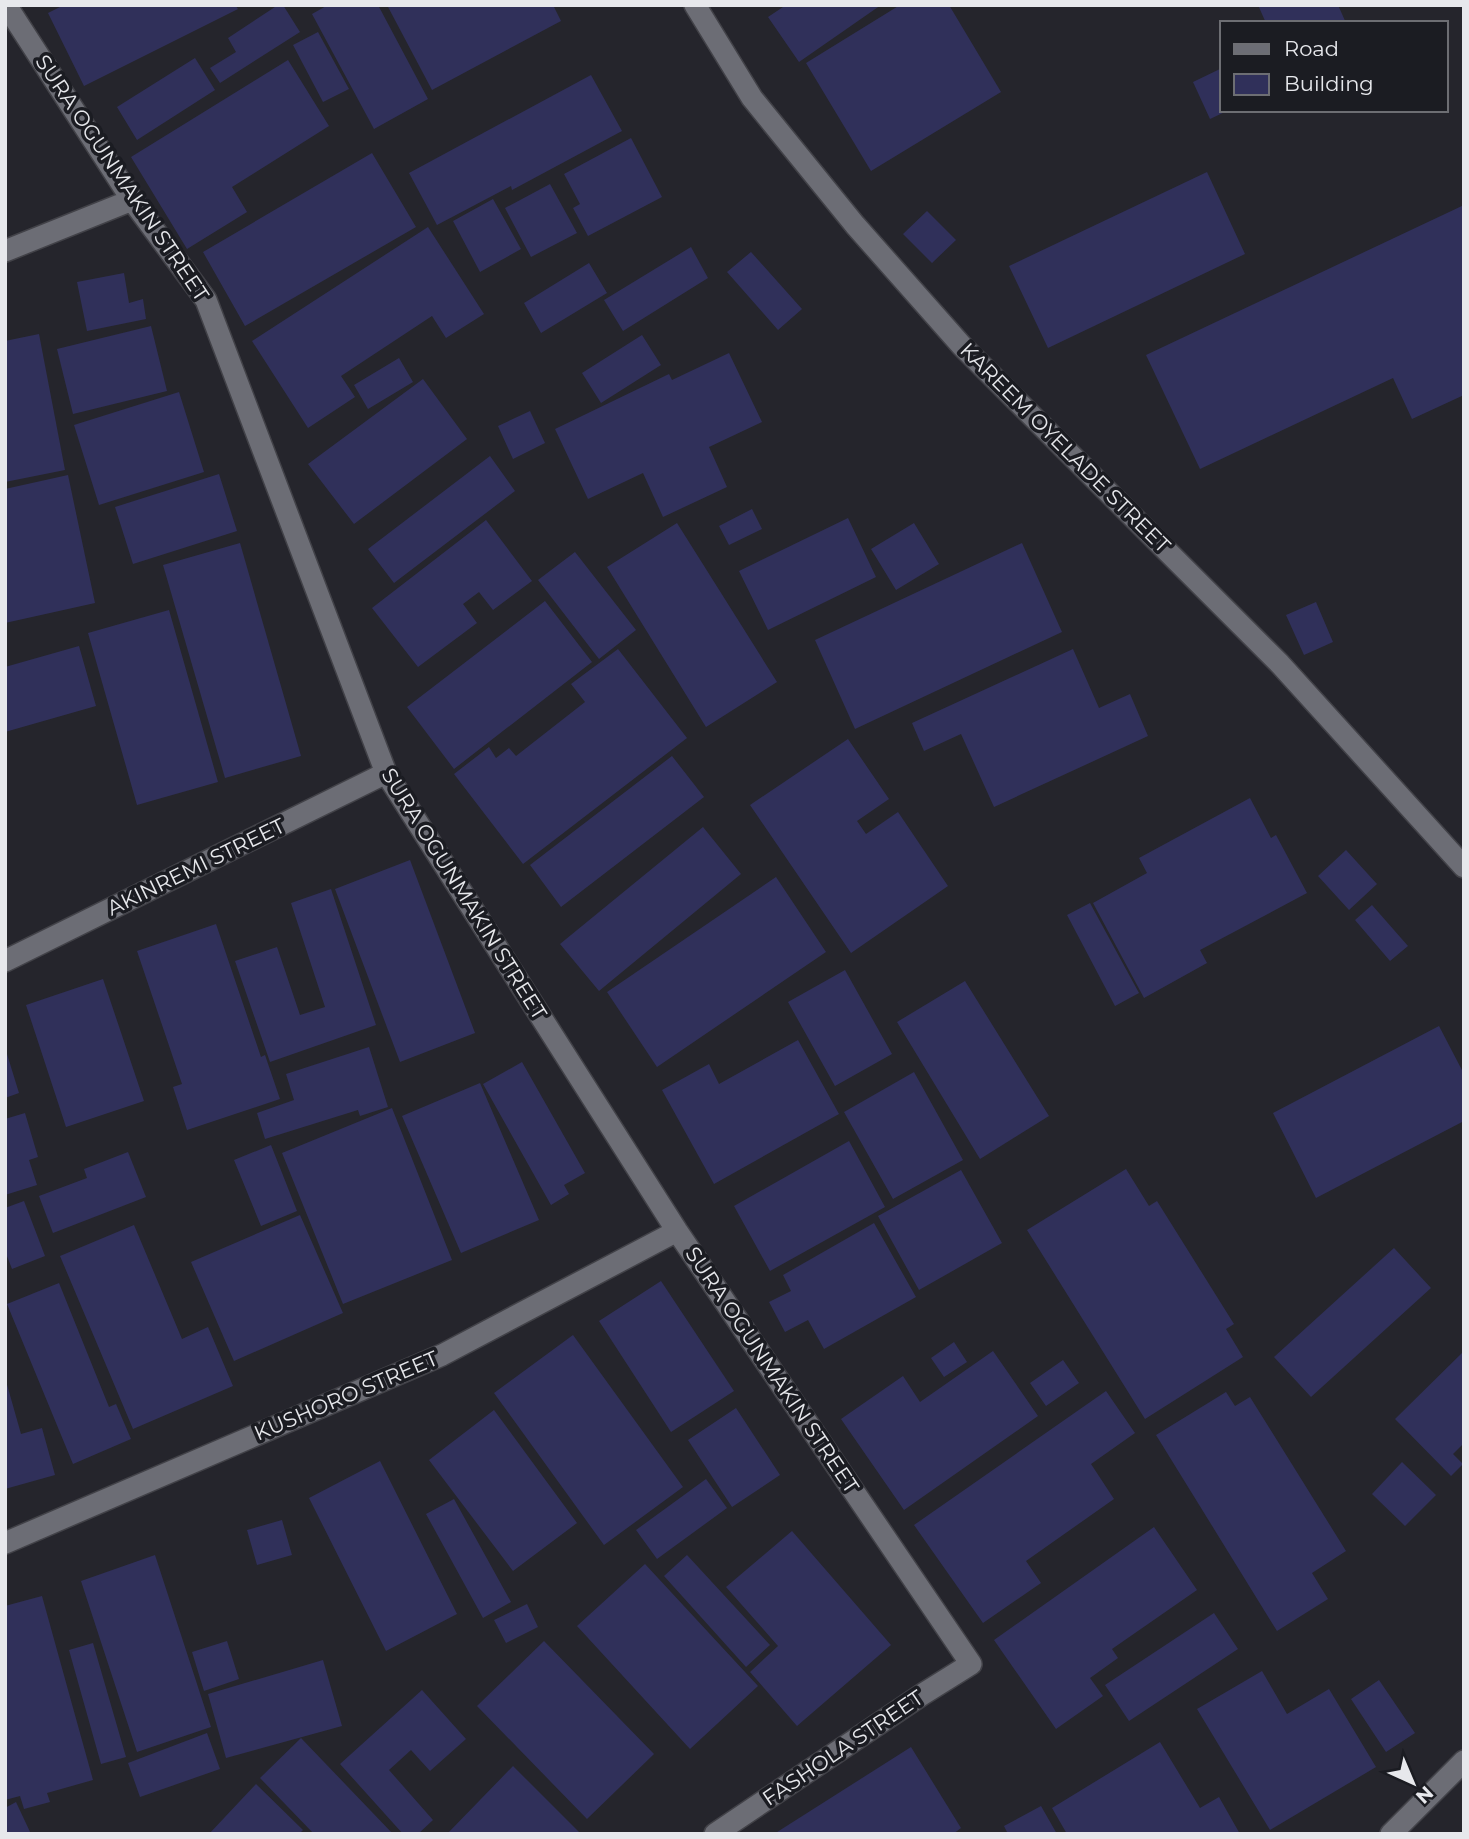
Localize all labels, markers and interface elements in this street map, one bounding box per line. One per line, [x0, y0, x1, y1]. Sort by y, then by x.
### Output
legend [1220, 21, 1448, 112]
text: Road [1284, 36, 1339, 61]
street label: SURA OGUNMAKIN STREET [30, 50, 214, 306]
text: Building [1284, 71, 1374, 96]
street label: KAREEM OYELADE STREET [955, 337, 1176, 558]
street label: SURA OGUNMAKIN STREET [376, 763, 552, 1024]
street label: AKINREMI STREET [103, 813, 289, 920]
street label: SURA OGUNMAKIN STREET [680, 1242, 864, 1498]
street label: KUSHORO STREET [250, 1345, 442, 1446]
street label: FASHOLA STREET [758, 1685, 928, 1811]
north arrow [1378, 1748, 1448, 1818]
text: N [1411, 1781, 1438, 1808]

